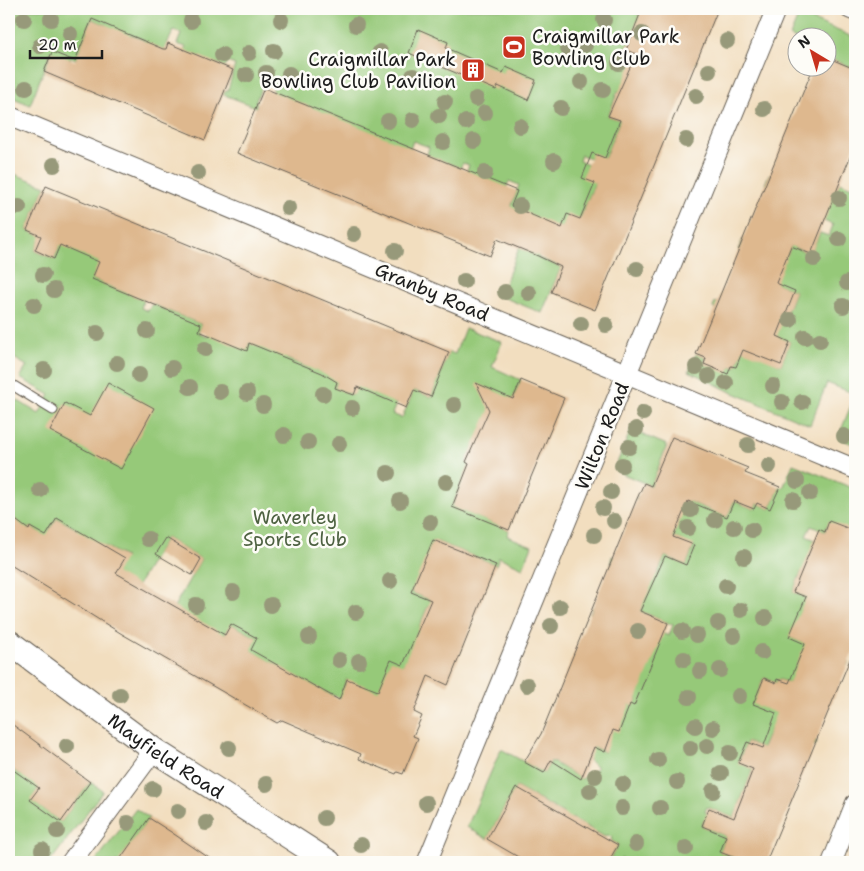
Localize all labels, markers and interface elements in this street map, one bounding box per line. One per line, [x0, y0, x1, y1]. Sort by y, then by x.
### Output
place label: Craigmillar Park Bowling Club [532, 24, 680, 71]
scale bar [30, 28, 102, 60]
north arrow [786, 28, 836, 78]
text: N [794, 31, 814, 52]
sports icon: Craigmillar Park Bowling Club [501, 34, 527, 60]
text: 20 m [38, 35, 77, 55]
place label: Craigmillar Park Bowling Club Pavilion [261, 47, 456, 94]
building icon: Craigmillar Park Bowling Club Pavilion [460, 57, 486, 83]
street label: Granby Road [371, 257, 493, 327]
street label: Wilton Road [569, 379, 635, 493]
park label: Waverley Sports Club [243, 505, 347, 552]
street label: Mayfield Road [103, 707, 229, 804]

